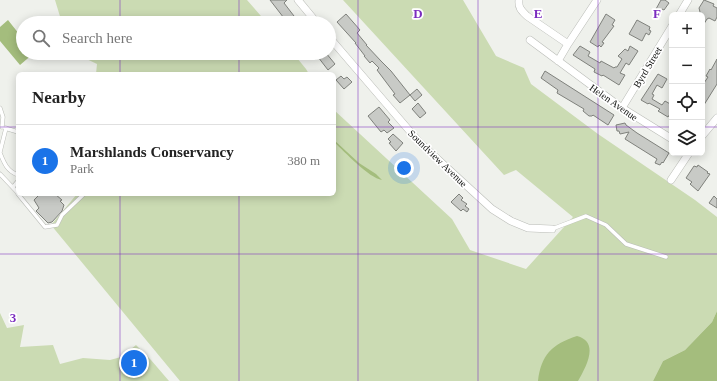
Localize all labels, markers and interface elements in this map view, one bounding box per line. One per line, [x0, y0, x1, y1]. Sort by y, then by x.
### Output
text: D [413, 6, 423, 21]
text: E [534, 6, 542, 21]
text: F [653, 6, 661, 21]
map controls [669, 12, 705, 156]
button: + [669, 12, 705, 48]
search box [16, 16, 336, 60]
icon: search [30, 27, 52, 49]
text: Search here [62, 30, 132, 46]
street label: Byrd Street [631, 45, 664, 90]
button: − [669, 48, 705, 84]
street label: Helen Avenue [588, 82, 640, 123]
button: locate [669, 84, 705, 120]
text: Nearby [32, 88, 86, 107]
button: layers [669, 120, 705, 156]
street label: Soundview Avenue [406, 128, 470, 190]
text: Marshlands Conservancy [70, 144, 234, 160]
text: 1 [42, 153, 48, 168]
text: 380 m [287, 153, 320, 168]
your location [394, 158, 414, 178]
text: Park [70, 161, 94, 176]
text: 3 [10, 310, 17, 325]
pin: 1 [121, 348, 147, 378]

